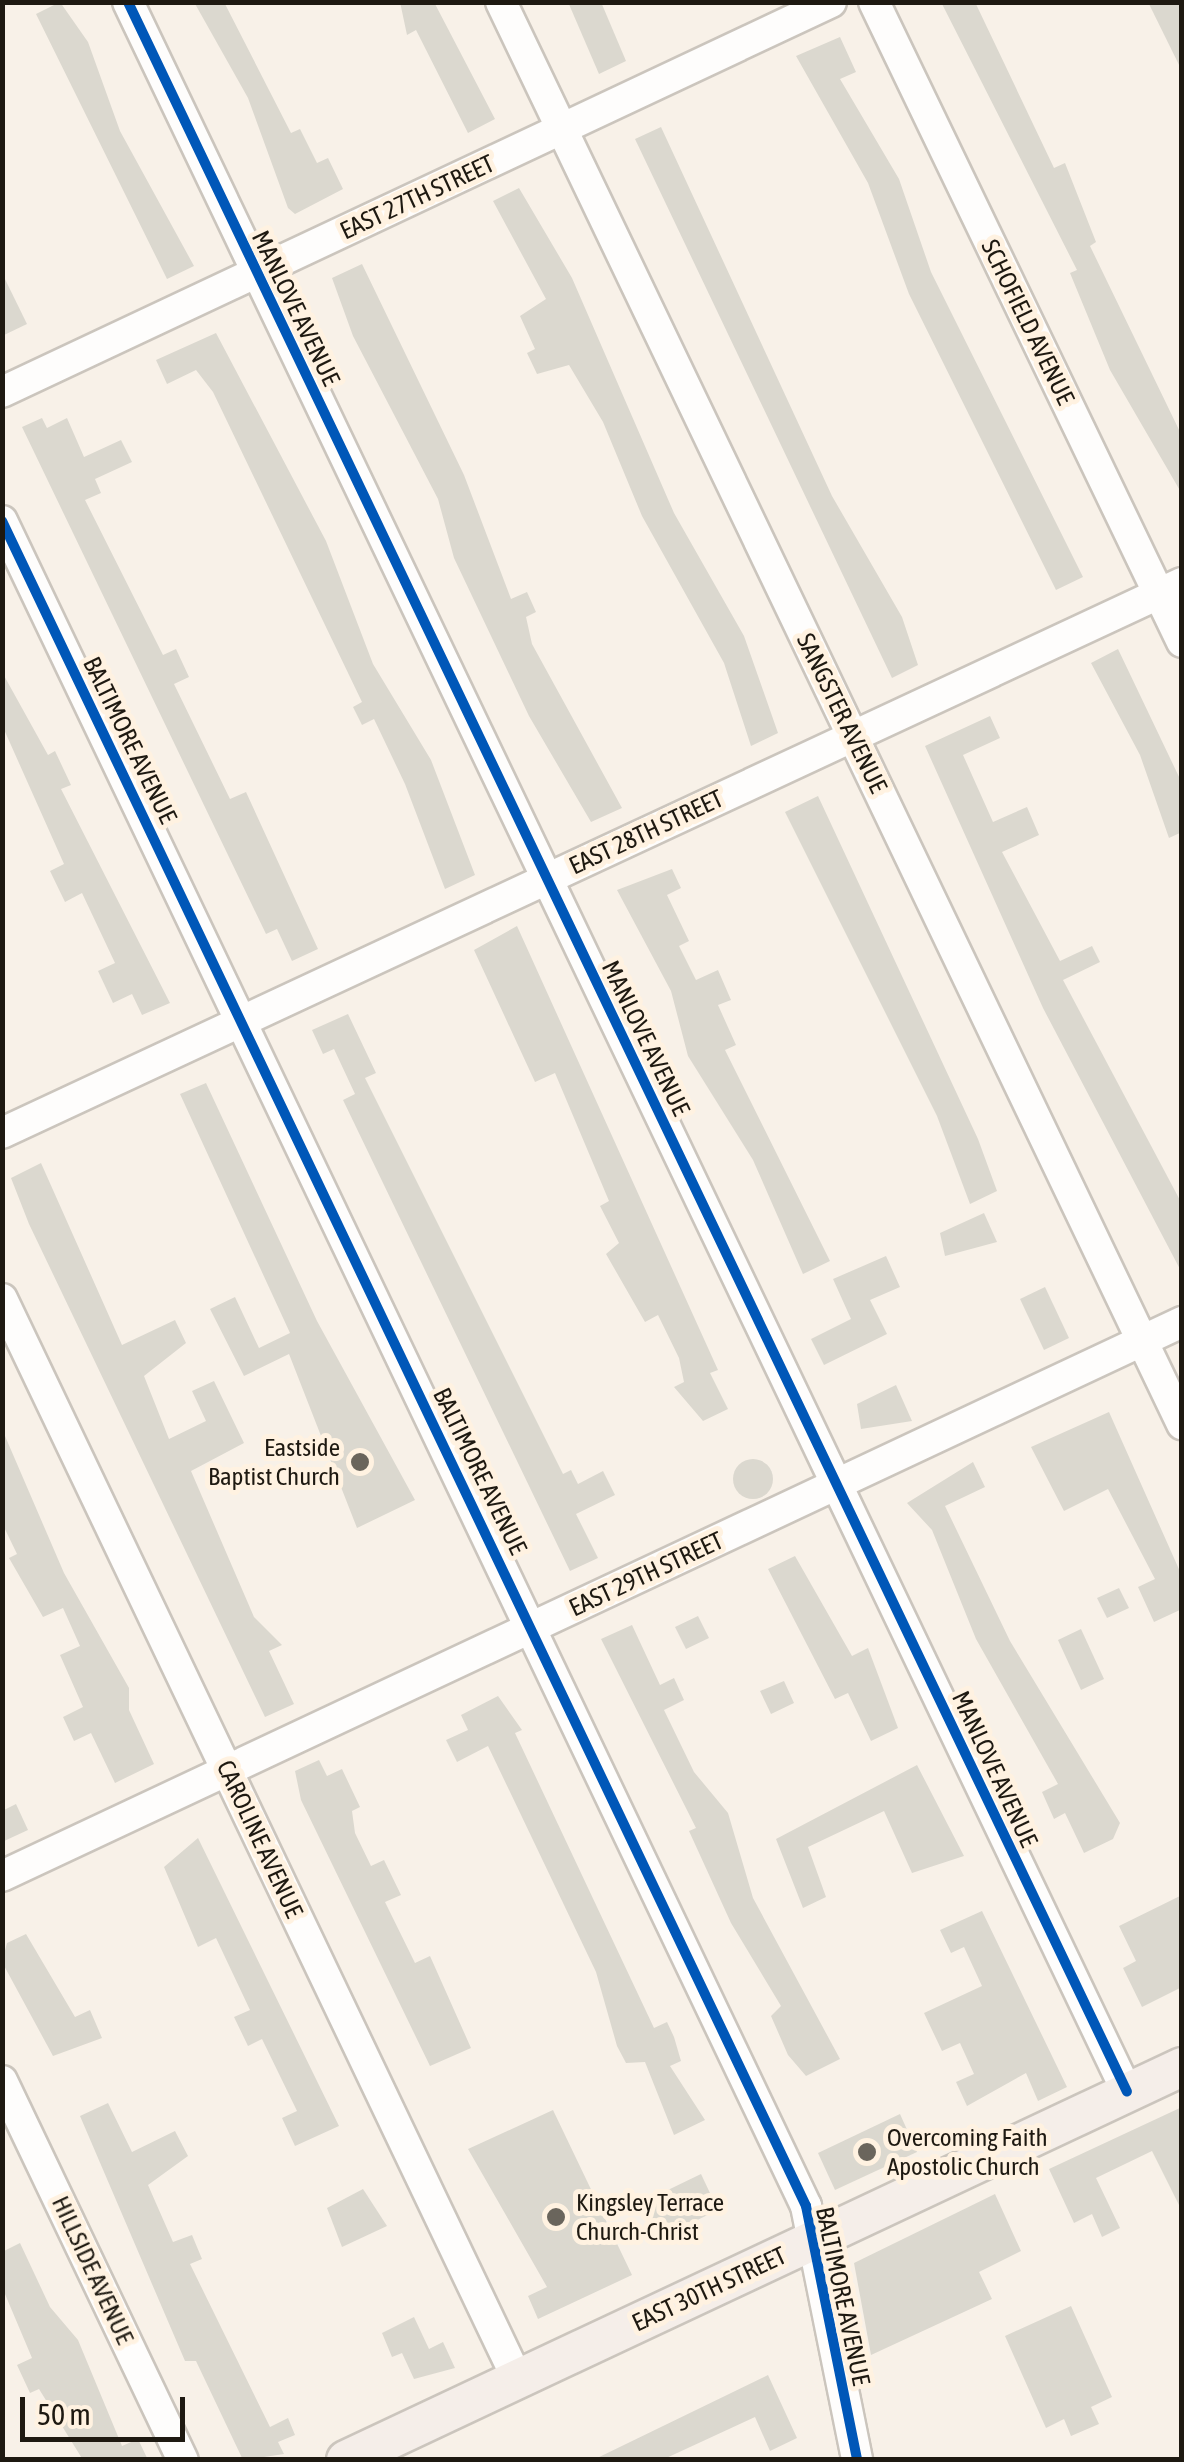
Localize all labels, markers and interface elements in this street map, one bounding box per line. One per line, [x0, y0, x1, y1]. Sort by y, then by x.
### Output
street label: EAST 27TH STREET [335, 148, 499, 246]
street label: MANLOVE AVENUE [246, 226, 346, 390]
street label: SCHOFIELD AVENUE [975, 235, 1081, 409]
street label: SANGSTER AVENUE [790, 628, 894, 798]
street label: BALTIMORE AVENUE [77, 652, 183, 828]
street label: EAST 28TH STREET [564, 783, 728, 881]
street label: MANLOVE AVENUE [596, 956, 696, 1120]
street label: BALTIMORE AVENUE [427, 1383, 533, 1559]
place label: Eastside Baptist Church [208, 1433, 340, 1492]
marker: Eastside Baptist Church [349, 1451, 371, 1473]
street label: EAST 29TH STREET [564, 1525, 728, 1623]
street label: MANLOVE AVENUE [946, 1686, 1044, 1852]
street label: CAROLINE AVENUE [210, 1756, 310, 1922]
place label: Overcoming Faith Apostolic Church [887, 2123, 1048, 2182]
marker: Overcoming Faith Apostolic Church [856, 2141, 878, 2163]
place label: Kingsley Terrace Church-Christ [576, 2188, 724, 2247]
street label: HILLSIDE AVENUE [46, 2191, 140, 2349]
street label: BALTIMORE AVENUE [809, 2204, 877, 2388]
marker: Kingsley Terrace Church-Christ [545, 2206, 567, 2228]
street label: EAST 30TH STREET [627, 2240, 791, 2338]
scale bar [25, 2377, 190, 2439]
text: 50 m [37, 2397, 91, 2431]

